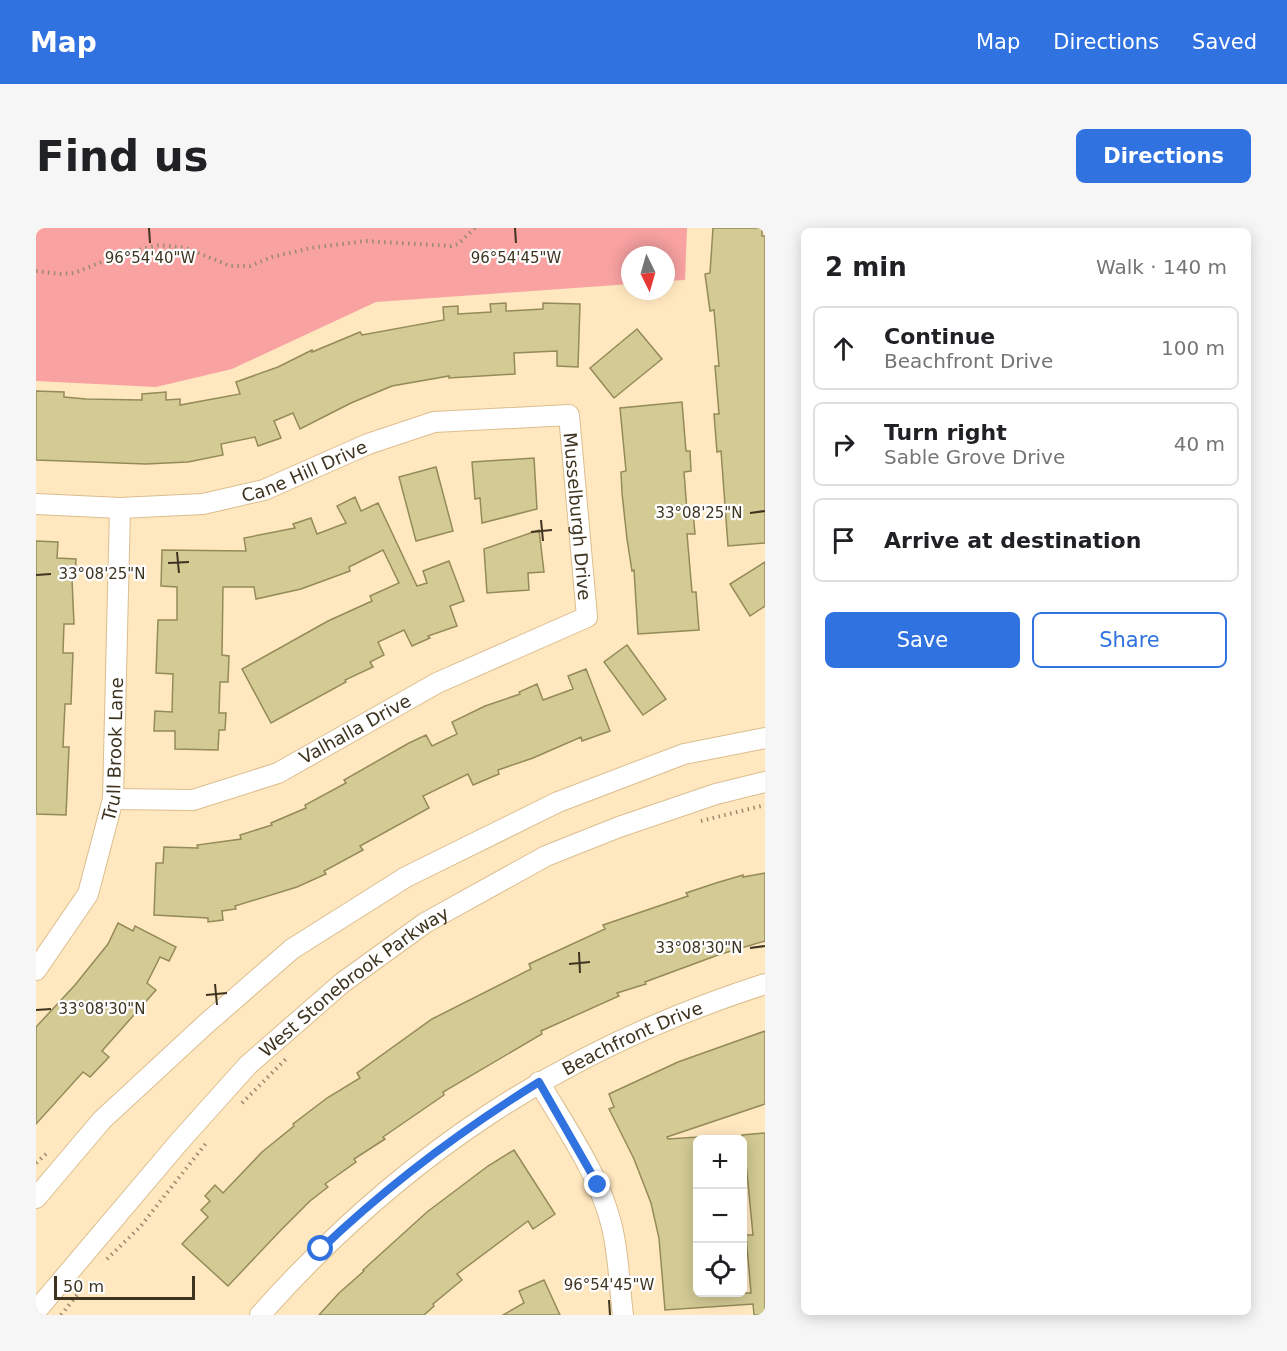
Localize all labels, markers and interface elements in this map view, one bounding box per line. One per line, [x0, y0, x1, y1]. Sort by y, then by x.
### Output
text: Map [30, 26, 97, 59]
text: Map [976, 30, 1020, 54]
text: Directions [1053, 30, 1159, 54]
text: Saved [1192, 30, 1257, 54]
button: Directions [1076, 129, 1251, 183]
text: Find us [36, 132, 209, 181]
north arrow [621, 246, 675, 300]
text: 96°54'40"W [105, 249, 195, 267]
text: 96°54'45"W [471, 249, 561, 267]
text: 2 min [825, 252, 907, 282]
text: Walk · 140 m [1096, 255, 1227, 279]
text: Continue [884, 324, 995, 349]
icon: ahead [827, 332, 860, 365]
text: 100 m [1161, 336, 1225, 360]
text: Beachfront Drive [884, 349, 1053, 373]
text: Turn right [884, 420, 1007, 445]
icon: right [827, 428, 860, 461]
street label: Musselburgh Drive [560, 432, 596, 601]
text: 40 m [1174, 432, 1225, 456]
street label: Cane Hill Drive [239, 435, 370, 505]
text: Sable Grove Drive [884, 445, 1065, 469]
text: 33°08'25"N [655, 504, 743, 522]
icon: arrive [827, 524, 860, 557]
text: Arrive at destination [884, 528, 1141, 553]
text: 33°08'25"N [58, 565, 146, 583]
button: Save [825, 612, 1020, 668]
button: Share [1032, 612, 1227, 668]
street label: Trull Brook Lane [97, 677, 126, 824]
street label: Valhalla Drive [296, 690, 414, 768]
street label: West Stonebrook Parkway [255, 901, 452, 1061]
text: 33°08'30"N [655, 939, 743, 957]
street label: Beachfront Drive [558, 996, 705, 1079]
text: 33°08'30"N [58, 1000, 146, 1018]
map controls [693, 1135, 747, 1297]
button: + [693, 1135, 747, 1189]
route end [584, 1171, 610, 1197]
button: − [693, 1189, 747, 1243]
route start [307, 1235, 333, 1261]
button: locate [693, 1243, 747, 1297]
scale bar [54, 1273, 195, 1300]
text: 96°54'45"W [564, 1276, 654, 1294]
text: 50 m [63, 1277, 104, 1296]

